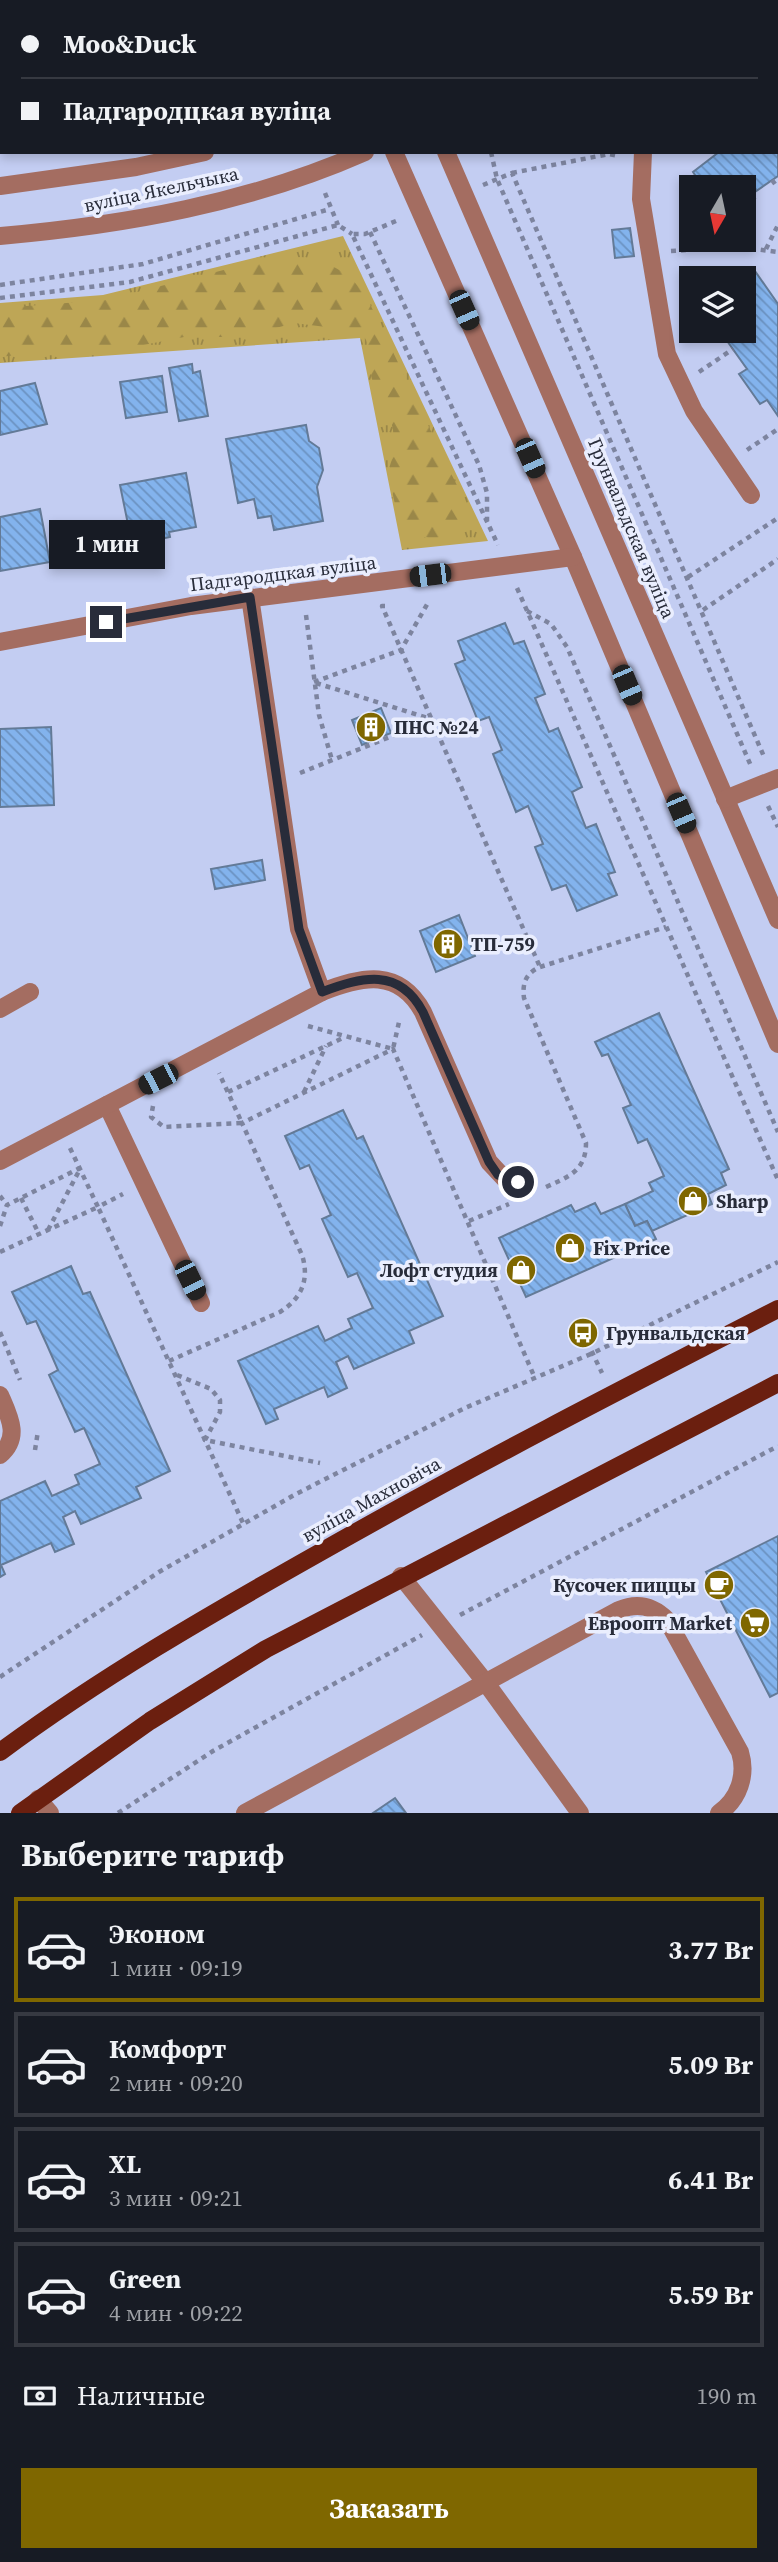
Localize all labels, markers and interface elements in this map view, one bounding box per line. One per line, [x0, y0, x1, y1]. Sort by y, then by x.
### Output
text: Моо&Duck [63, 26, 196, 62]
text: Падгародцкая вуліца [63, 93, 331, 129]
street label: вуліца Якельчыка [81, 160, 241, 218]
north arrow [679, 175, 756, 252]
map controls [679, 175, 756, 343]
button: layers [679, 266, 756, 343]
car [446, 287, 483, 333]
street label: Грунвальдская вуліца [582, 434, 682, 623]
car [512, 435, 549, 481]
callout: 1 мин [48, 520, 164, 570]
text: 1 мин [75, 528, 139, 560]
street label: Падгародцкая вуліца [188, 549, 378, 597]
car [408, 562, 453, 588]
route end [90, 606, 122, 638]
car [610, 662, 645, 708]
building icon: ПНС №24 [354, 710, 388, 744]
place label: ПНС №24 [394, 714, 479, 740]
car [664, 790, 699, 836]
building icon: ТП-759 [431, 927, 465, 961]
place label: ТП-759 [471, 931, 535, 957]
car [135, 1060, 182, 1098]
route start [502, 1166, 534, 1198]
shop icon: Sharp [676, 1184, 710, 1218]
place label: Sharp [716, 1188, 769, 1214]
shop icon: Fix Price [553, 1231, 587, 1265]
place label: Fix Price [593, 1235, 670, 1261]
shop icon: Лофт студия [504, 1253, 538, 1287]
car [172, 1257, 209, 1303]
place label: Лофт студия [380, 1257, 498, 1283]
bus stop icon: Грунвальдская [566, 1316, 600, 1350]
place label: Грунвальдская [606, 1320, 746, 1346]
street label: вуліца Махновіча [297, 1450, 445, 1548]
cafe icon: Кусочек пиццы [702, 1568, 736, 1602]
place label: Кусочек пиццы [553, 1572, 696, 1598]
supermarket icon: Евроопт Market [738, 1606, 772, 1640]
place label: Евроопт Market [588, 1610, 732, 1636]
text: Выберите тариф [21, 1833, 284, 1877]
text: Эконом [109, 1916, 205, 1952]
icon: car [25, 1918, 88, 1981]
text: 3.77 Br [668, 1932, 753, 1968]
text: 1 мин · 09:19 [109, 1952, 243, 1984]
text: Комфорт [109, 2031, 226, 2067]
icon: car [25, 2033, 88, 2096]
text: 5.09 Br [668, 2047, 753, 2083]
text: 2 мин · 09:20 [109, 2067, 243, 2099]
text: XL [109, 2146, 141, 2182]
icon: car [25, 2148, 88, 2211]
text: 6.41 Br [668, 2162, 753, 2198]
text: 3 мин · 09:21 [109, 2182, 243, 2214]
text: Green [109, 2261, 181, 2297]
icon: car [25, 2263, 88, 2326]
text: 5.59 Br [668, 2277, 753, 2313]
text: 4 мин · 09:22 [109, 2297, 243, 2329]
icon: cash [21, 2377, 59, 2415]
text: Наличные [77, 2378, 205, 2414]
text: 190 m [696, 2380, 757, 2412]
button: Заказать [21, 2468, 757, 2548]

